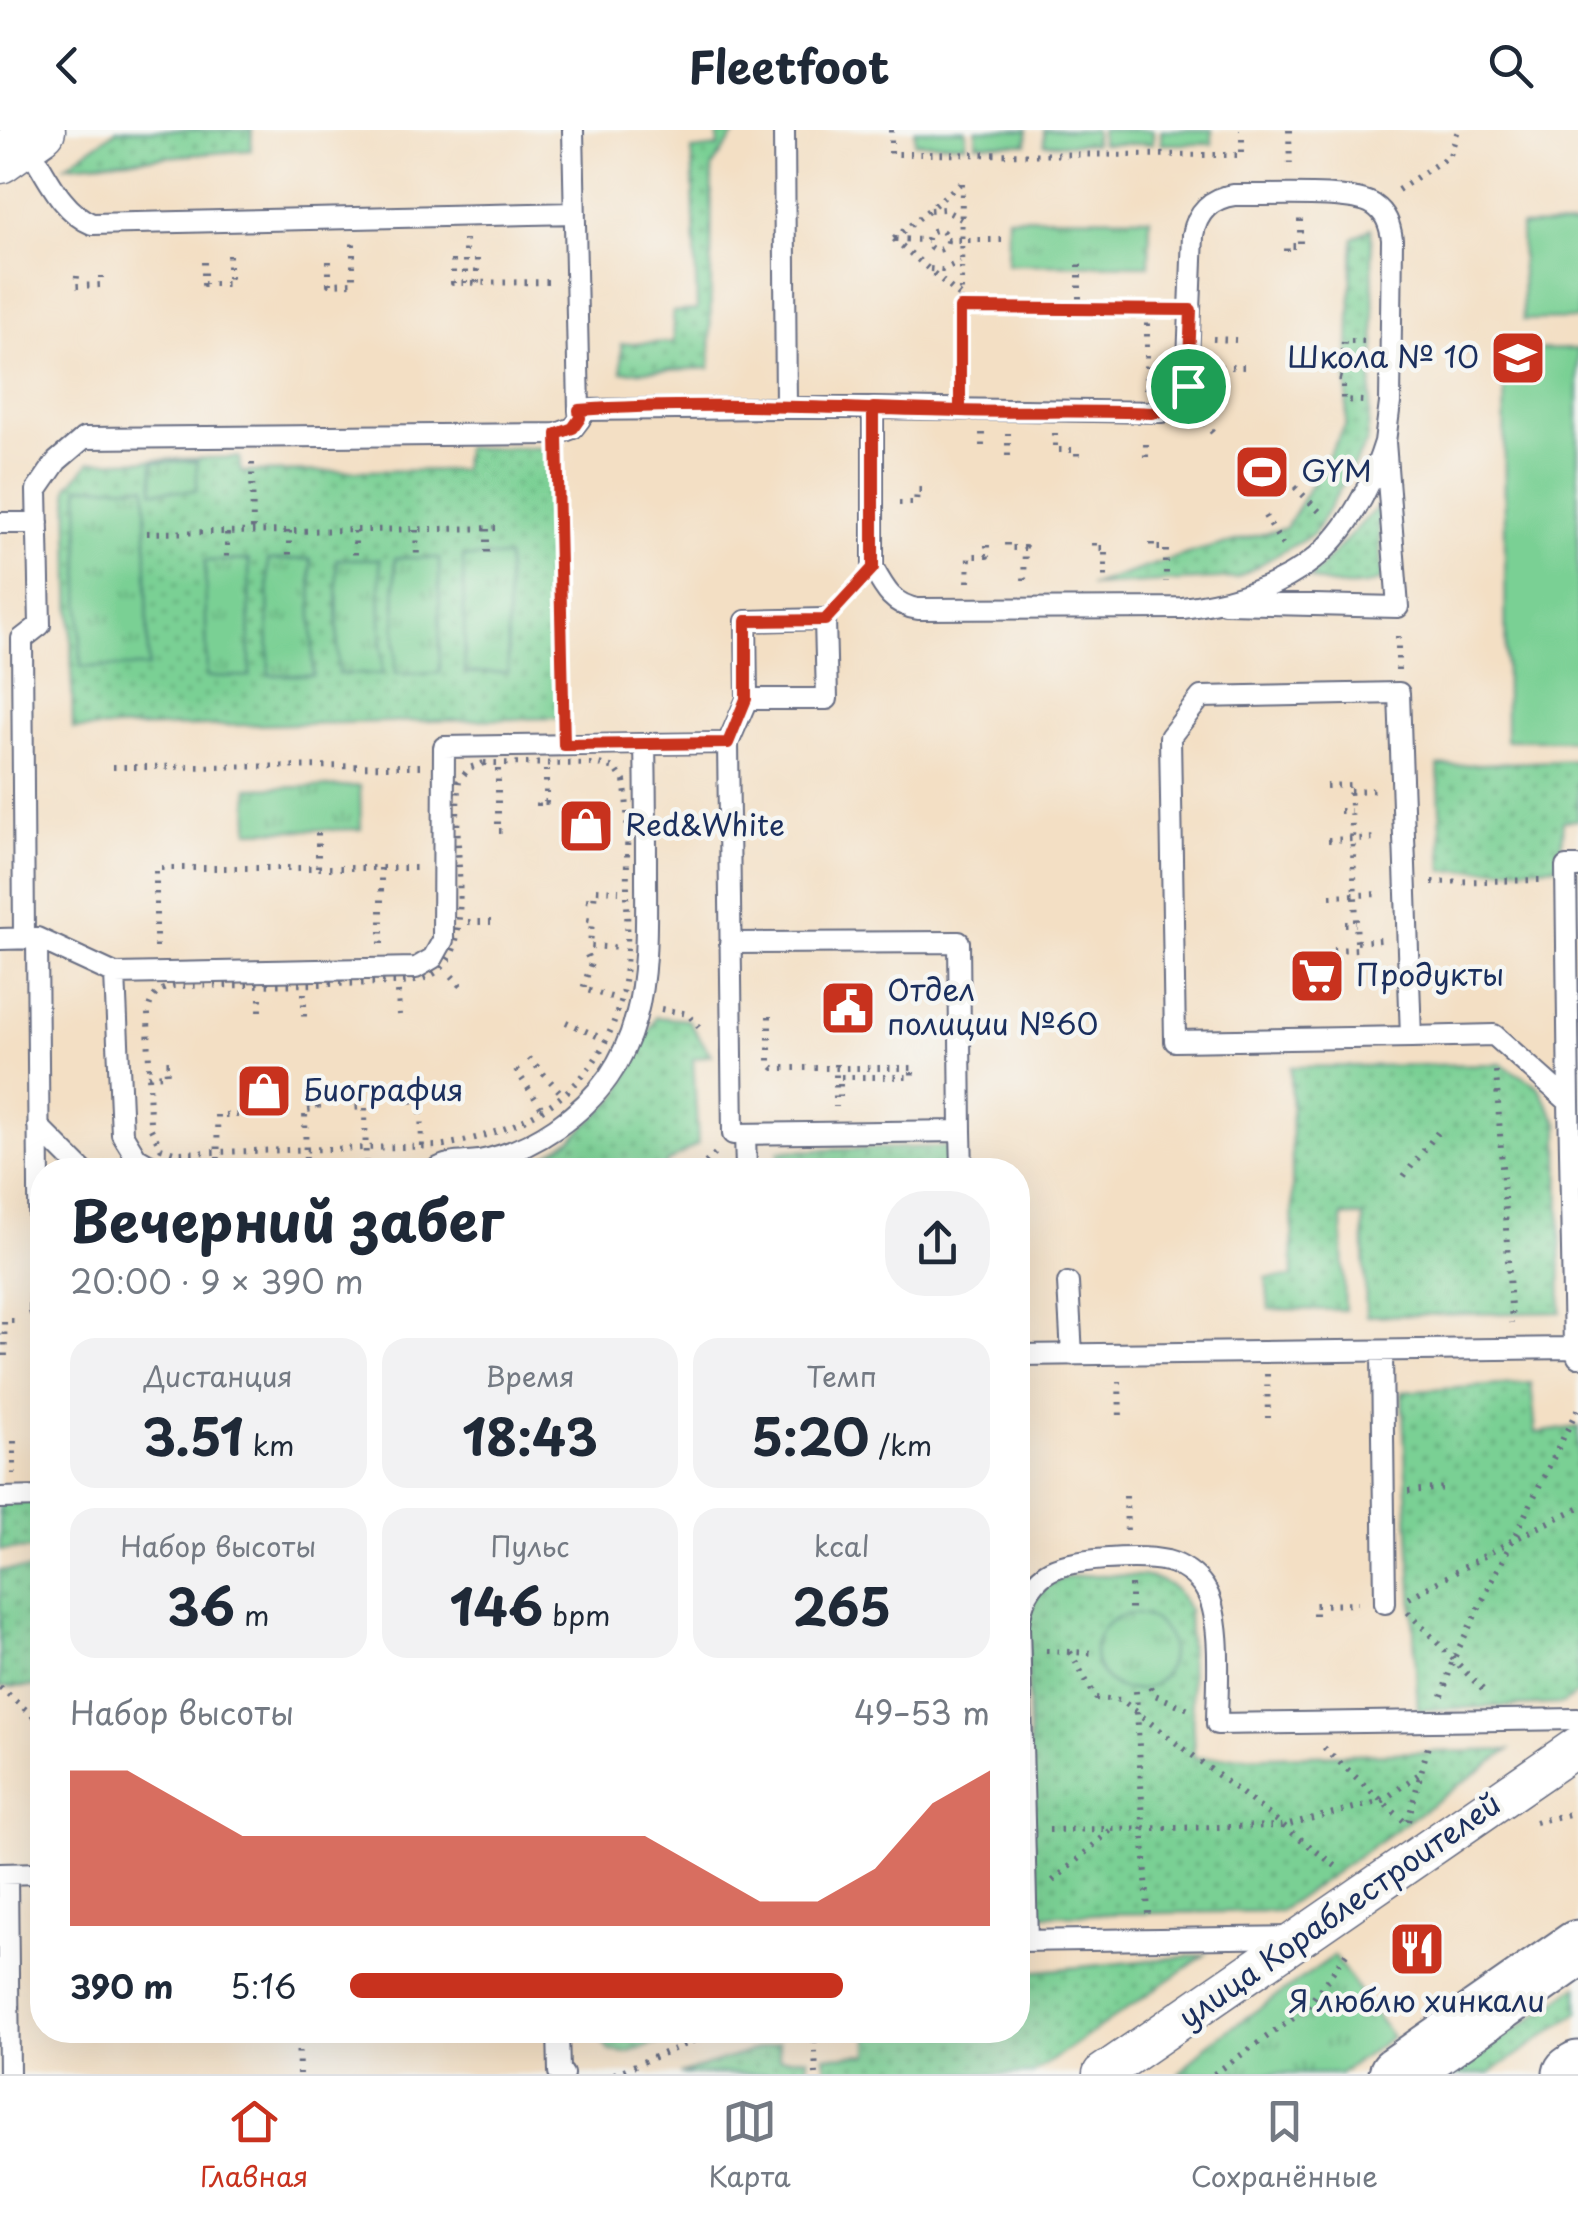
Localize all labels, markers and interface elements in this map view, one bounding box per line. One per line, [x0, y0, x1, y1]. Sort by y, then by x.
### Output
text: Fleetfoot [688, 31, 890, 99]
icon: back [40, 38, 95, 93]
icon: search [1483, 38, 1538, 93]
school or university icon: Школа № 10 [1488, 328, 1548, 388]
place label: Школа № 10 [1287, 333, 1479, 378]
pin [1146, 344, 1231, 429]
icon: arrive [1161, 359, 1216, 414]
sports icon: GYM [1232, 442, 1292, 502]
place label: GYM [1301, 447, 1372, 492]
shop icon: Red&White [556, 796, 616, 856]
place label: Red&White [625, 801, 785, 846]
supermarket icon: Продукты [1287, 946, 1347, 1006]
place label: Продукты [1356, 951, 1504, 996]
place label: Отдел полиции №60 [887, 966, 1098, 1045]
public building icon: Отдел полиции №60 [818, 978, 878, 1038]
shop icon: Биография [234, 1061, 294, 1121]
place label: Биография [303, 1066, 464, 1111]
text: Вечерний забег [70, 1178, 504, 1261]
button: share [885, 1191, 990, 1296]
text: 20:00 · 9 × 390 m [70, 1257, 364, 1305]
text: Дистанция [144, 1354, 293, 1397]
text: Время [485, 1354, 575, 1397]
text: Темп [806, 1354, 877, 1397]
text: 3.51 [142, 1397, 243, 1473]
text: 18:43 [462, 1397, 598, 1473]
text: 5:20 [751, 1397, 869, 1473]
text: km [243, 1423, 295, 1466]
text: /km [869, 1423, 932, 1466]
text: Набор высоты [120, 1524, 316, 1567]
text: Пульс [490, 1524, 570, 1567]
text: kcal [814, 1524, 870, 1567]
text: 36 [167, 1567, 235, 1643]
text: 146 [449, 1567, 543, 1643]
text: 265 [792, 1567, 891, 1643]
text: m [235, 1593, 270, 1636]
text: bpm [543, 1593, 610, 1636]
text: Набор высоты [70, 1688, 294, 1736]
text: 49–53 m [854, 1688, 990, 1736]
street label: улица Кораблестроителей [1168, 1780, 1509, 2038]
restaurant icon: Я люблю хинкали [1387, 1919, 1447, 1979]
text: 390 m [70, 1962, 173, 2010]
text: 5:16 [230, 1962, 297, 2010]
place label: Я люблю хинкали [1289, 1977, 1545, 2022]
tab: Главная [200, 2094, 308, 2197]
tab: Карта [709, 2094, 791, 2197]
tab: Сохранённые [1191, 2094, 1378, 2197]

